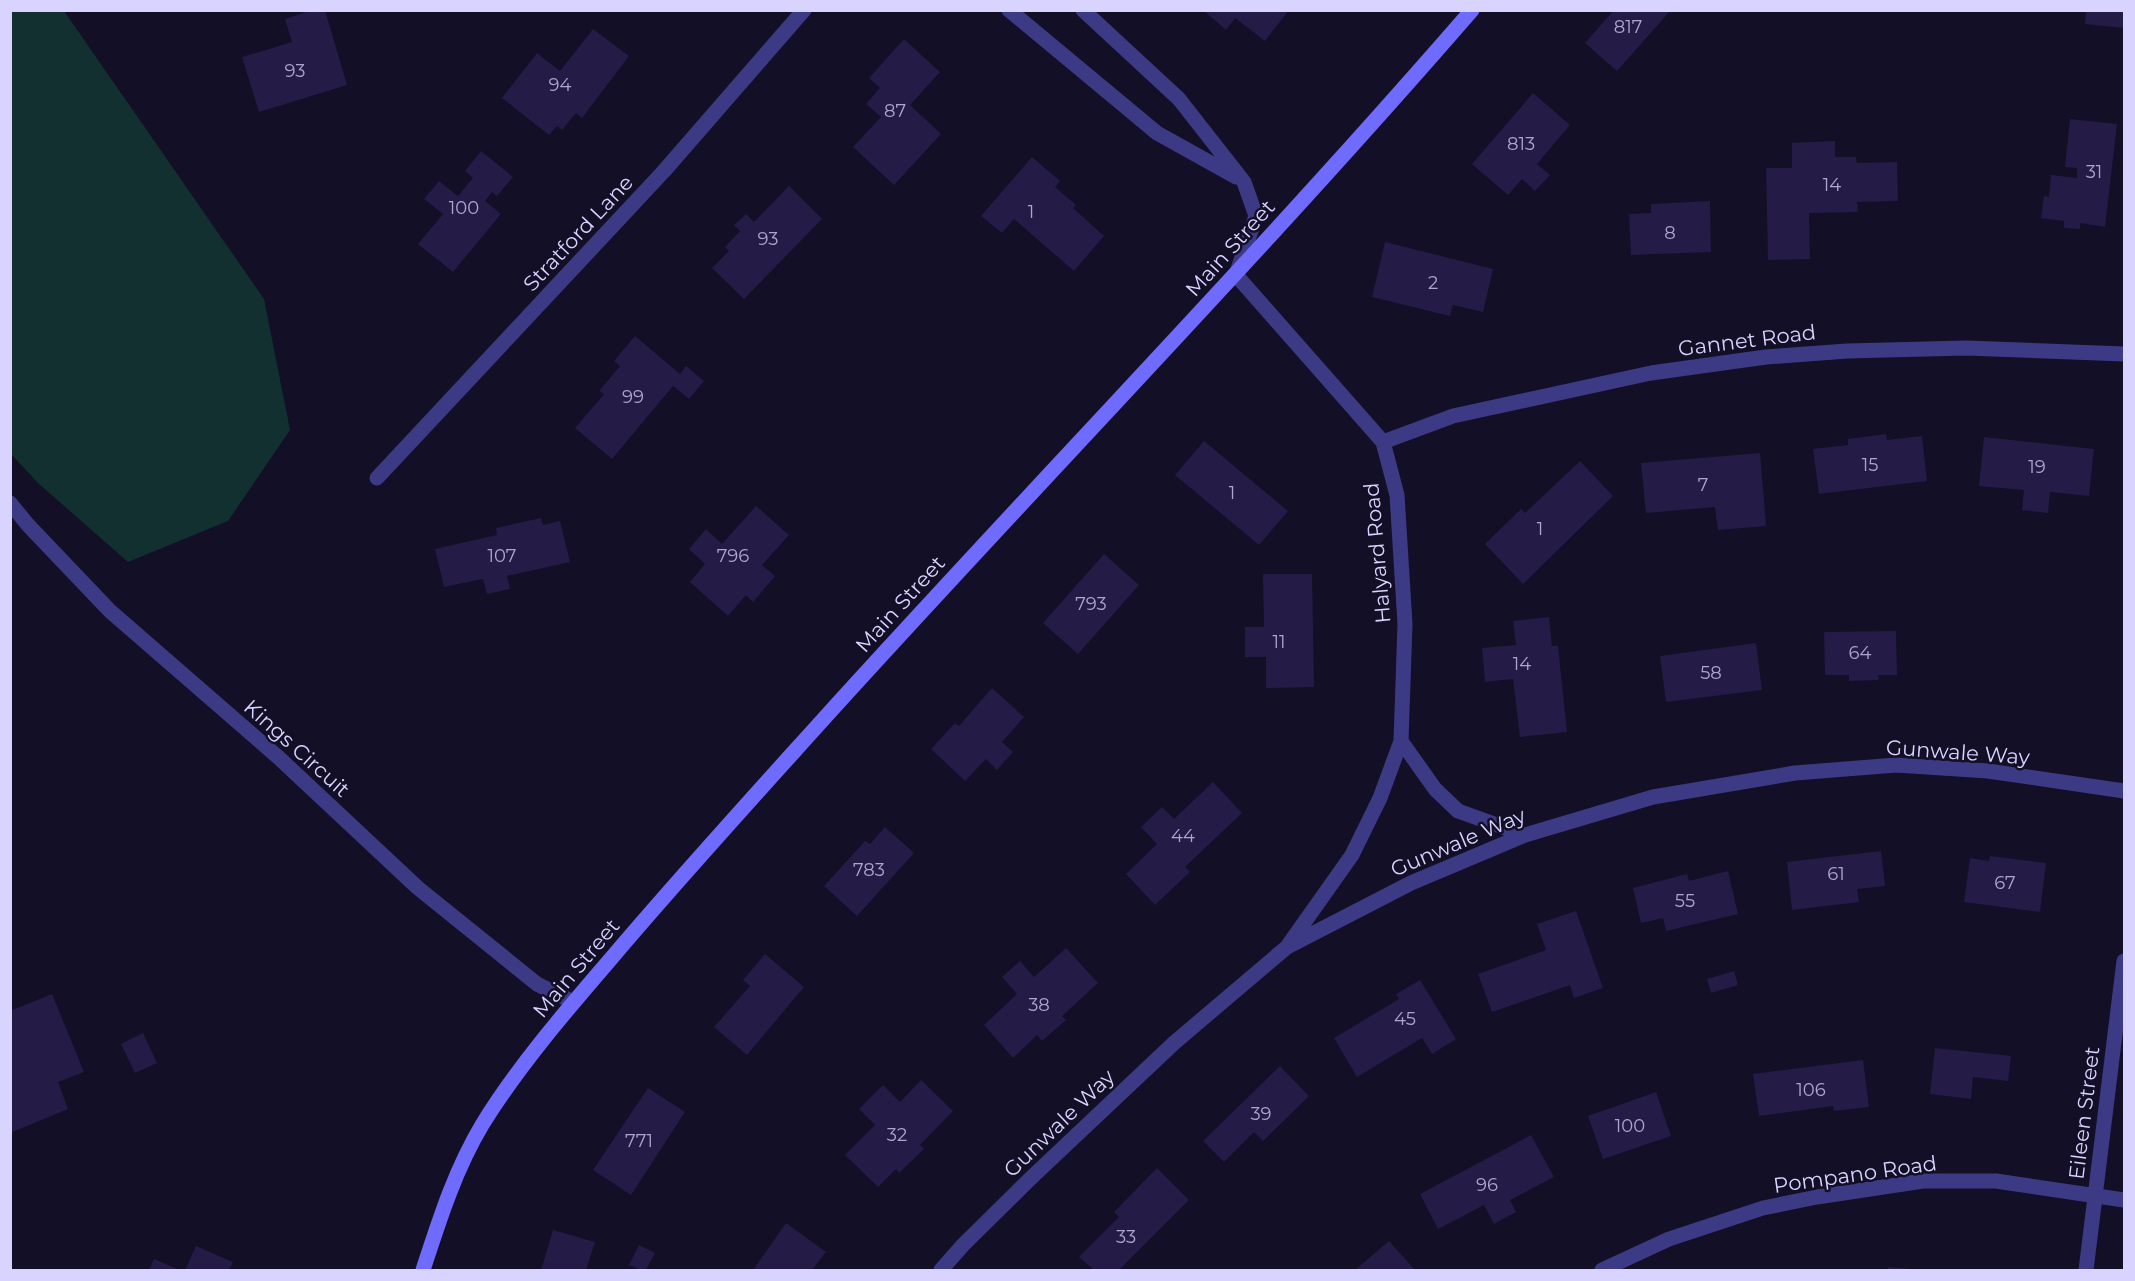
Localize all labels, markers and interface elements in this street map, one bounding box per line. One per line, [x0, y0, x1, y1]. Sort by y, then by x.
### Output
house number: 817 [1614, 16, 1642, 38]
house number: 93 [285, 60, 305, 82]
house number: 94 [549, 74, 572, 96]
house number: 87 [884, 100, 906, 122]
house number: 813 [1507, 133, 1535, 155]
house number: 31 [2086, 161, 2102, 183]
street label: Stratford Lane [518, 170, 638, 296]
house number: 14 [1823, 174, 1841, 196]
street label: Main Street [1180, 195, 1280, 301]
house number: 100 [449, 197, 479, 219]
house number: 1 [1028, 201, 1034, 223]
house number: 8 [1664, 222, 1676, 244]
house number: 93 [758, 228, 778, 250]
house number: 2 [1428, 272, 1438, 294]
street label: Gannet Road [1677, 319, 1817, 361]
house number: 99 [622, 386, 644, 408]
house number: 15 [1862, 454, 1878, 476]
house number: 19 [2028, 456, 2046, 478]
house number: 7 [1698, 474, 1708, 496]
house number: 1 [1229, 482, 1235, 504]
street label: Halyard Road [1358, 482, 1396, 624]
house number: 1 [1537, 518, 1543, 540]
house number: 107 [488, 545, 516, 567]
house number: 796 [717, 545, 749, 567]
street label: Main Street [850, 551, 950, 657]
house number: 793 [1075, 593, 1107, 615]
house number: 11 [1273, 631, 1286, 653]
house number: 64 [1849, 642, 1872, 664]
house number: 14 [1513, 653, 1531, 675]
house number: 58 [1700, 662, 1722, 684]
street label: Kings Circuit [239, 694, 355, 802]
street label: Gunwale Way [1885, 735, 2031, 770]
street label: Gunwale Way [1387, 802, 1530, 882]
house number: 44 [1171, 825, 1195, 847]
house number: 783 [853, 859, 885, 881]
house number: 61 [1827, 863, 1845, 885]
house number: 67 [1994, 872, 2016, 894]
house number: 55 [1675, 890, 1695, 912]
street label: Main Street [527, 914, 625, 1022]
house number: 38 [1028, 994, 1050, 1016]
house number: 45 [1394, 1008, 1416, 1030]
street label: Eileen Street [2063, 1045, 2105, 1181]
street label: Gunwale Way [998, 1064, 1120, 1182]
house number: 106 [1796, 1079, 1826, 1101]
house number: 39 [1250, 1103, 1272, 1125]
house number: 100 [1615, 1115, 1645, 1137]
house number: 32 [887, 1124, 907, 1146]
house number: 771 [625, 1130, 653, 1152]
street label: Pompano Road [1772, 1150, 1938, 1198]
house number: 96 [1476, 1174, 1498, 1196]
house number: 33 [1116, 1226, 1136, 1248]

